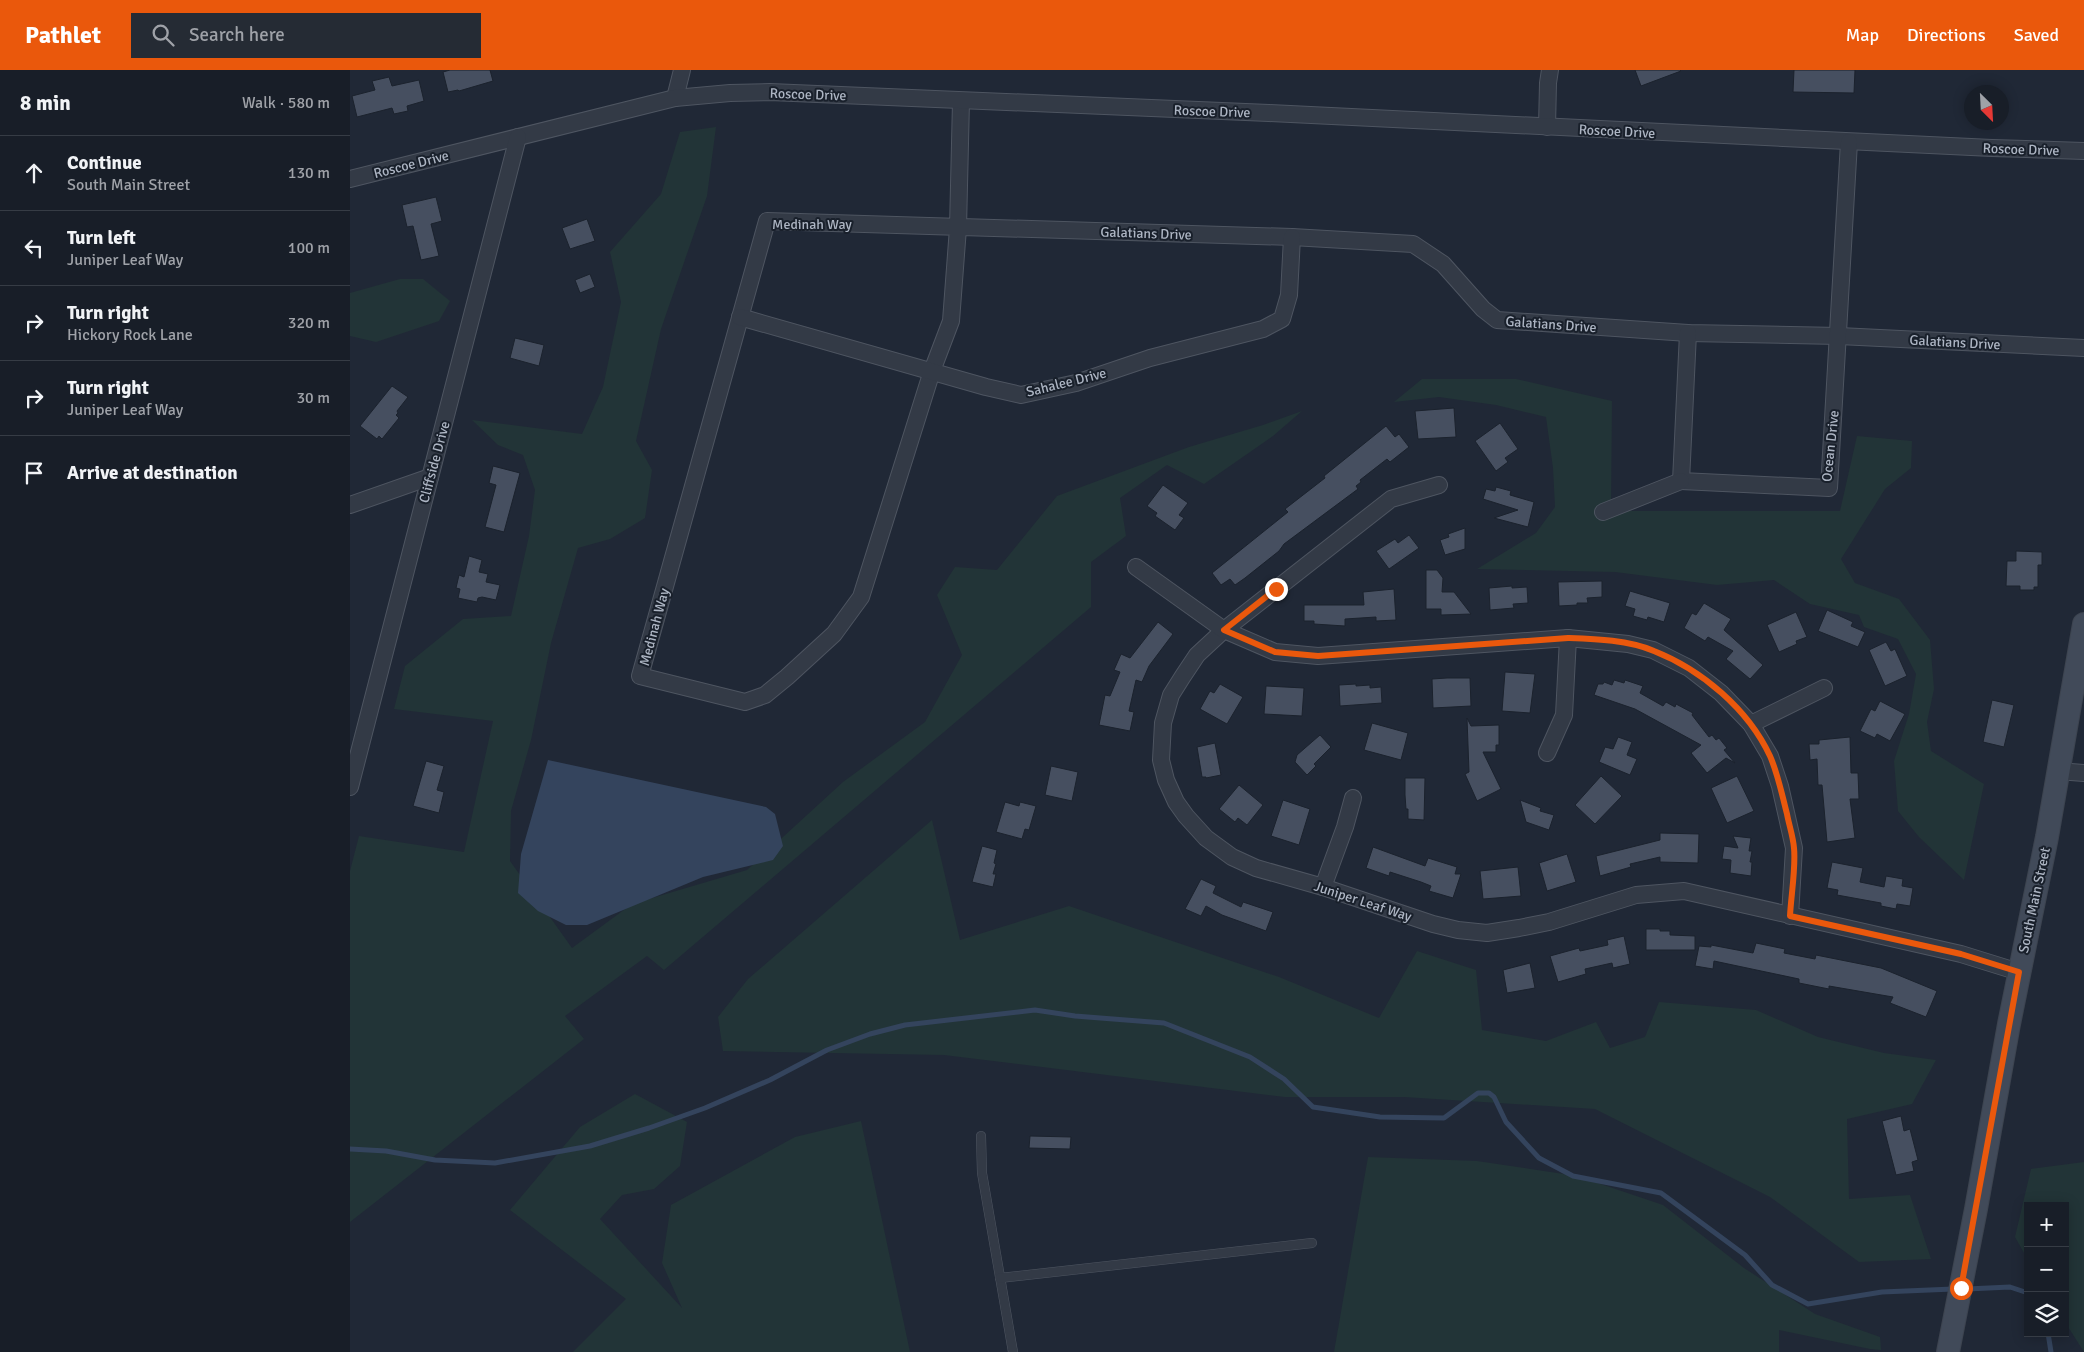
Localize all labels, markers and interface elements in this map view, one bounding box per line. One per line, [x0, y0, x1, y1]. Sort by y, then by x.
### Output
search box [131, 13, 481, 58]
text: Pathlet [25, 20, 101, 50]
icon: search [149, 21, 177, 49]
text: Search here [189, 23, 285, 47]
text: Map [1846, 24, 1879, 46]
text: Directions [1907, 24, 1986, 46]
text: Saved [2014, 24, 2059, 46]
street label: Roscoe Drive [769, 85, 847, 104]
north arrow [1964, 85, 2009, 130]
text: 8 min [20, 90, 71, 116]
text: Walk · 580 m [242, 93, 330, 113]
street label: Roscoe Drive [1173, 102, 1251, 121]
street label: Roscoe Drive [1578, 121, 1656, 142]
street label: Roscoe Drive [1982, 140, 2060, 159]
street label: Roscoe Drive [372, 147, 450, 182]
text: Continue [67, 151, 142, 175]
icon: ahead [20, 159, 48, 187]
text: 130 m [288, 163, 330, 183]
text: South Main Street [67, 175, 190, 195]
street label: Medinah Way [772, 216, 852, 233]
street label: Galatians Drive [1100, 223, 1192, 244]
text: Turn left [67, 226, 136, 250]
icon: left [20, 234, 48, 262]
text: 100 m [288, 238, 330, 258]
text: Juniper Leaf Way [67, 250, 183, 270]
text: Turn right [67, 301, 149, 325]
icon: right [20, 309, 48, 337]
text: 320 m [288, 313, 330, 333]
street label: Galatians Drive [1505, 313, 1597, 336]
text: Hickory Rock Lane [67, 325, 193, 345]
street label: Galatians Drive [1909, 332, 2001, 353]
street label: Sahalee Drive [1024, 364, 1108, 401]
text: Turn right [67, 376, 149, 400]
icon: right [20, 384, 48, 412]
text: 30 m [296, 388, 330, 408]
text: Juniper Leaf Way [67, 400, 183, 420]
street label: Ocean Drive [1818, 409, 1843, 483]
street label: Cliffside Drive [415, 419, 454, 505]
icon: arrive [20, 459, 48, 487]
text: Arrive at destination [67, 461, 238, 485]
route end [1265, 578, 1288, 601]
street label: Medinah Way [636, 586, 673, 668]
street label: South Main Street [2015, 846, 2054, 955]
street label: Juniper Leaf Way [1312, 878, 1414, 925]
map controls [2024, 1202, 2069, 1337]
button: + [2024, 1202, 2069, 1247]
button: − [2024, 1247, 2069, 1292]
route start [1950, 1277, 1973, 1300]
button: layers [2024, 1292, 2069, 1337]

